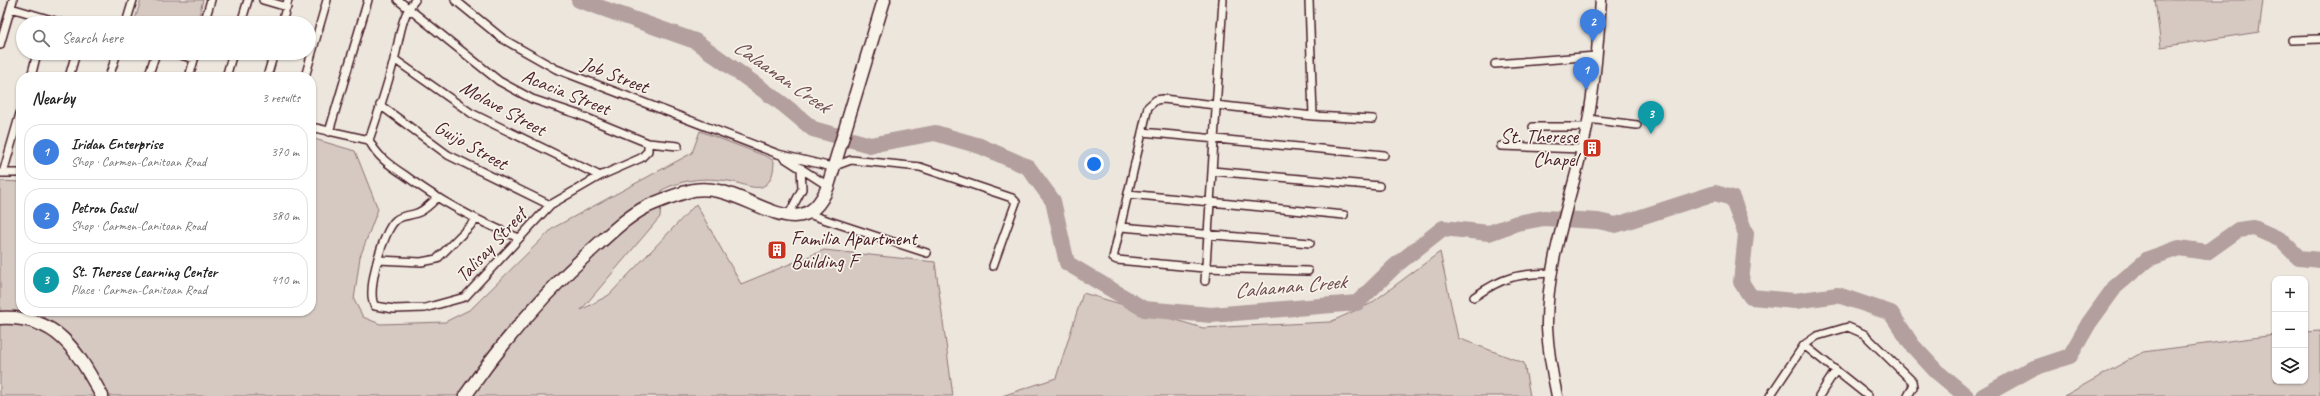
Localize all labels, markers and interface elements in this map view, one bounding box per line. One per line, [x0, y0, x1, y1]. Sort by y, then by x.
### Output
pin: 2 [1580, 9, 1606, 42]
search box [16, 16, 316, 60]
icon: search [30, 27, 52, 49]
text: Search here [62, 29, 123, 48]
water label: Calaanan Creek [729, 33, 838, 121]
street label: Job Street [577, 50, 654, 100]
pin: 1 [1573, 57, 1599, 90]
street label: Acacia Street [518, 63, 616, 122]
street label: Molave Street [456, 74, 552, 143]
text: Nearby [32, 88, 75, 109]
text: 3 results [262, 90, 300, 106]
pin: 3 [1638, 101, 1664, 134]
street label: Guijo Street [430, 114, 514, 177]
place label: St. Therese Chapel [1500, 124, 1582, 172]
text: Iridan Enterprise [71, 135, 163, 154]
building icon: St. Therese Chapel [1581, 137, 1603, 159]
text: 1 [43, 144, 49, 160]
text: 370 m [271, 144, 299, 160]
text: Shop · Carmen-Canitoan Road [71, 154, 206, 170]
your location [1084, 154, 1104, 174]
text: Petron Gasul [71, 199, 136, 218]
street label: Talisay Street [450, 200, 534, 288]
text: 2 [43, 208, 49, 224]
text: 380 m [271, 208, 299, 224]
text: Shop · Carmen-Canitoan Road [71, 218, 206, 234]
place label: Familia Apartment Building F [791, 226, 919, 274]
building icon: Familia Apartment Building F [766, 239, 788, 261]
text: St. Therese Learning Center [71, 263, 217, 282]
water label: Calaanan Creek [1233, 268, 1350, 304]
text: 3 [43, 272, 49, 288]
text: 410 m [271, 272, 299, 288]
map controls [2272, 276, 2308, 384]
button: + [2272, 276, 2308, 312]
text: Place · Carmen-Canitoan Road [71, 282, 207, 298]
button: − [2272, 312, 2308, 348]
button: layers [2272, 348, 2308, 384]

